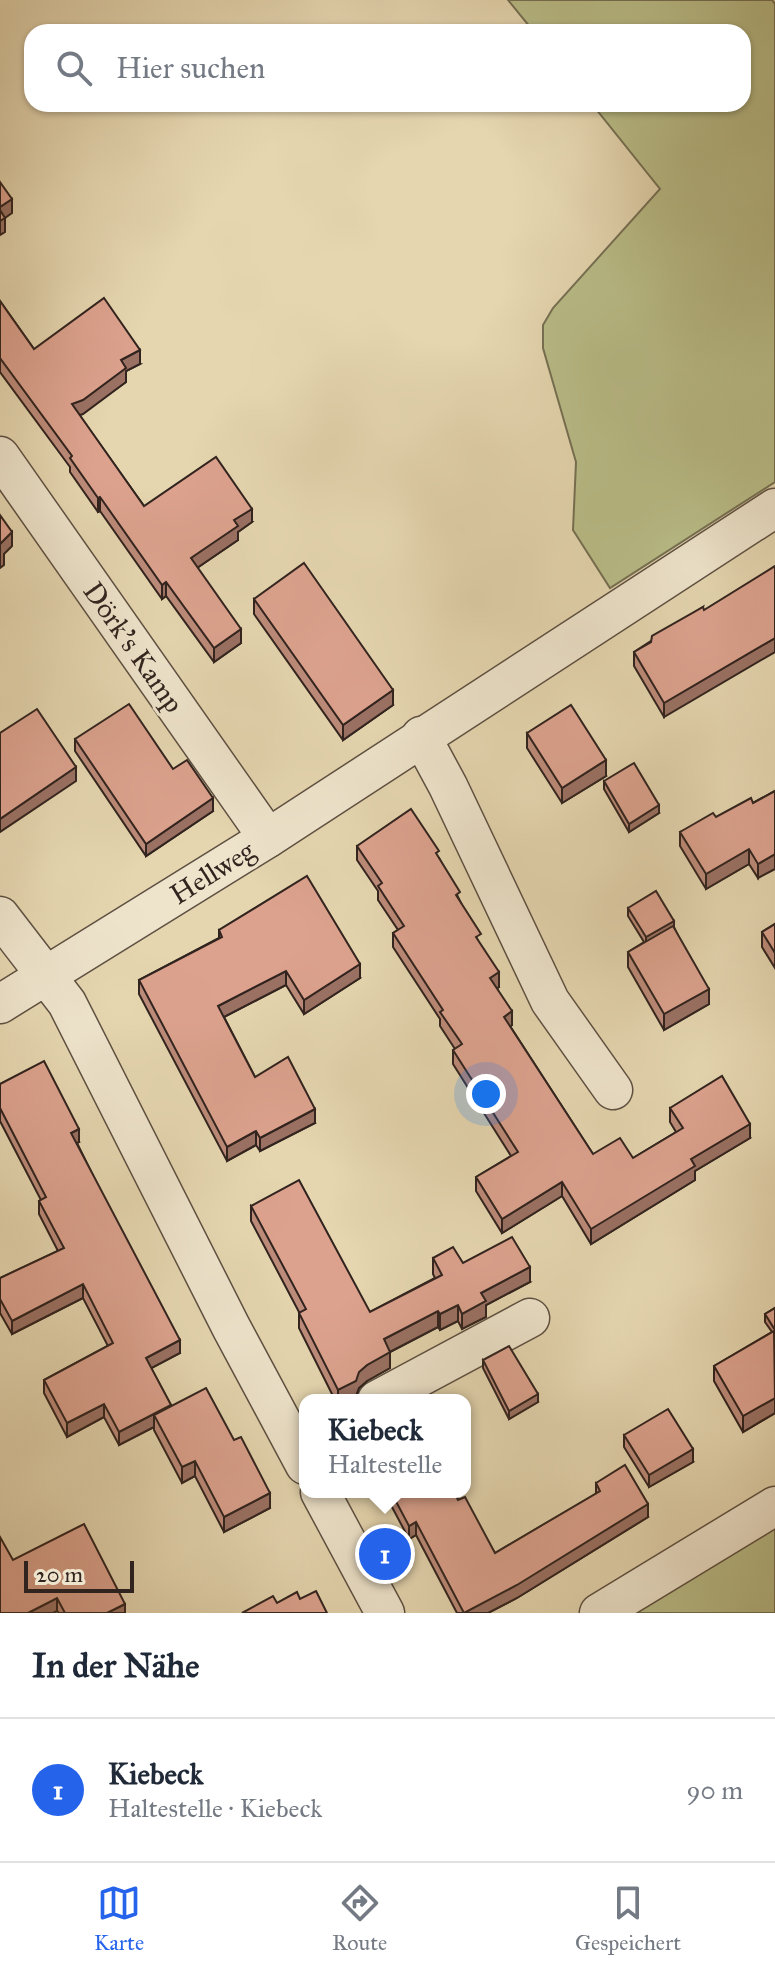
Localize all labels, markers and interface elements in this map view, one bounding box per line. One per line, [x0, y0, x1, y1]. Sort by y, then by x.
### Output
search box [24, 24, 751, 112]
icon: search [52, 46, 96, 90]
text: Hier suchen [116, 50, 265, 86]
street label: Dörk's Kamp [76, 575, 191, 720]
street label: Hellweg [163, 832, 262, 912]
your location [466, 1074, 506, 1114]
popup [299, 1394, 471, 1498]
text: Kiebeck [328, 1412, 423, 1448]
text: Haltestelle [328, 1448, 442, 1480]
pin: 1 [359, 1524, 411, 1584]
scale bar [24, 1557, 134, 1593]
text: 20 m [36, 1561, 83, 1588]
text: In der Nähe [32, 1645, 199, 1686]
text: Kiebeck [108, 1756, 204, 1792]
text: 1 [53, 1774, 63, 1806]
text: 90 m [686, 1774, 743, 1806]
text: Haltestelle · Kiebeck [108, 1792, 322, 1824]
tab: Karte [94, 1881, 144, 1956]
tab: Route [332, 1881, 387, 1956]
tab: Gespeichert [575, 1881, 681, 1956]

